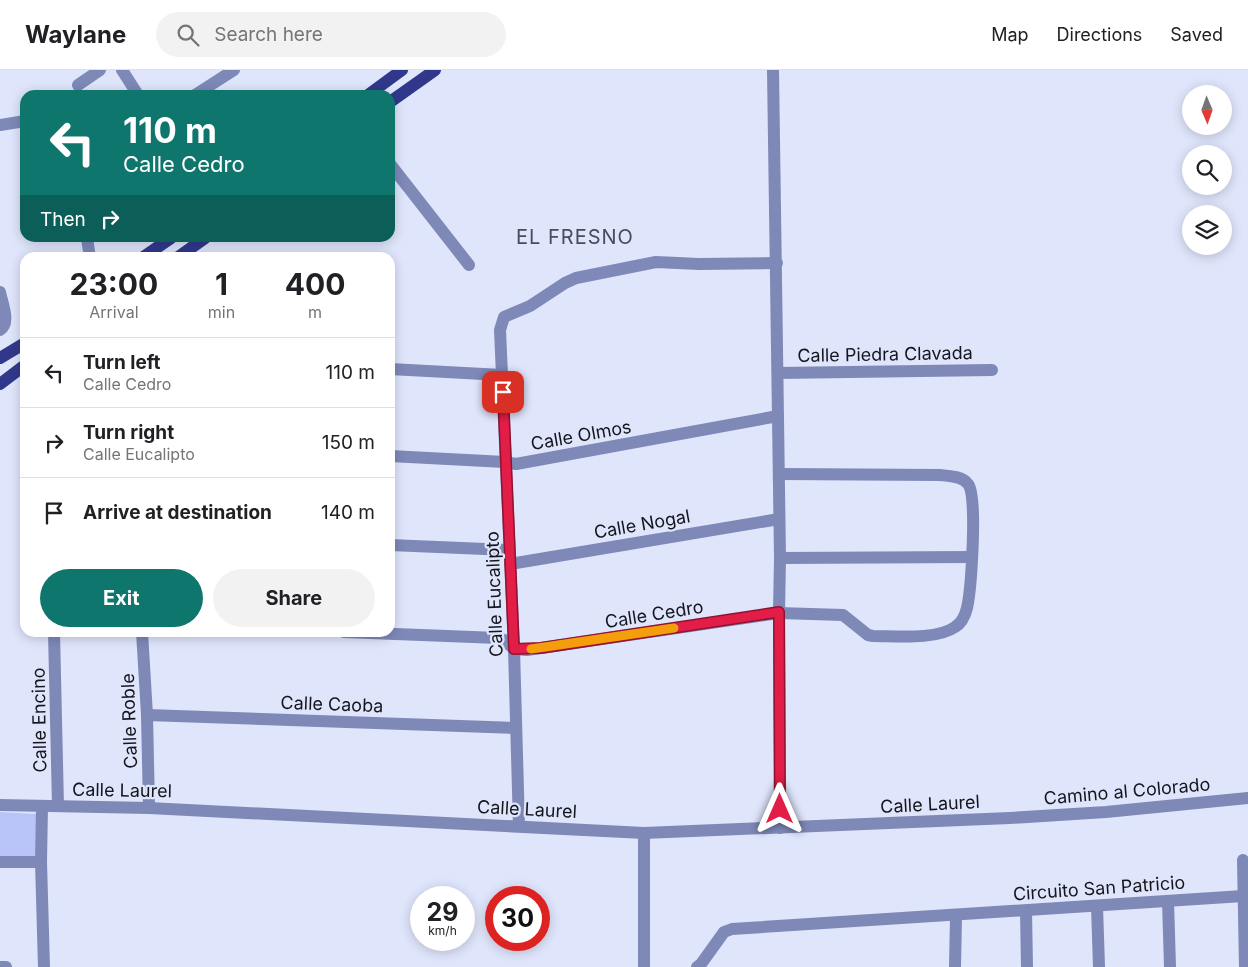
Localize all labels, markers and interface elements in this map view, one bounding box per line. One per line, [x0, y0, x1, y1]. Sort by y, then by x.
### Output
search box [156, 12, 506, 57]
text: Waylane [25, 20, 126, 49]
icon: search [174, 21, 202, 49]
text: Search here [214, 23, 323, 46]
text: Map [991, 24, 1029, 45]
text: Directions [1057, 24, 1142, 45]
text: Saved [1170, 24, 1223, 45]
north arrow [1182, 85, 1232, 135]
map controls [1182, 85, 1232, 255]
text: 110 m [123, 109, 217, 151]
icon: left [40, 110, 105, 175]
button: search [1182, 145, 1232, 195]
text: Calle Cedro [123, 151, 245, 177]
icon: right [96, 205, 124, 233]
button: layers [1182, 205, 1232, 255]
text: Then [40, 208, 86, 231]
district label: EL FRESNO [516, 225, 634, 249]
text: 23:00 [70, 266, 158, 302]
text: 1 [215, 266, 228, 302]
text: 400 [285, 266, 345, 302]
text: Arrival [89, 302, 139, 322]
text: min [208, 302, 235, 322]
text: m [308, 302, 322, 322]
street label: Calle Piedra Clavada [797, 342, 973, 366]
text: Turn left [83, 351, 161, 374]
icon: left [40, 359, 68, 387]
text: 110 m [326, 361, 375, 384]
pin [482, 371, 524, 413]
text: Calle Cedro [83, 374, 171, 394]
icon: arrive [489, 378, 517, 406]
street label: Calle Olmos [529, 416, 633, 454]
text: Turn right [83, 421, 174, 444]
icon: right [40, 429, 68, 457]
text: 150 m [322, 431, 375, 454]
text: Calle Eucalipto [83, 444, 195, 464]
icon: arrive [40, 499, 68, 527]
text: Arrive at destination [83, 501, 272, 524]
text: 140 m [321, 501, 375, 524]
street label: Calle Nogal [592, 505, 692, 543]
street label: Calle Eucalipto [481, 531, 507, 657]
button: Exit [40, 569, 203, 627]
button: Share [213, 569, 375, 627]
street label: Calle Cedro [603, 596, 705, 632]
street label: Calle Encino [28, 667, 50, 773]
street label: Calle Roble [117, 673, 141, 769]
street label: Calle Caoba [280, 692, 384, 716]
street label: Camino al Colorado [1043, 773, 1211, 809]
street label: Calle Laurel [72, 779, 172, 801]
position arrow [753, 782, 805, 834]
street label: Calle Laurel [880, 791, 980, 817]
street label: Calle Laurel [477, 796, 577, 822]
street label: Circuito San Patricio [1012, 872, 1186, 904]
speed limit sign: 30 [485, 886, 550, 951]
text: 29 [427, 897, 458, 927]
text: km/h [428, 923, 457, 938]

